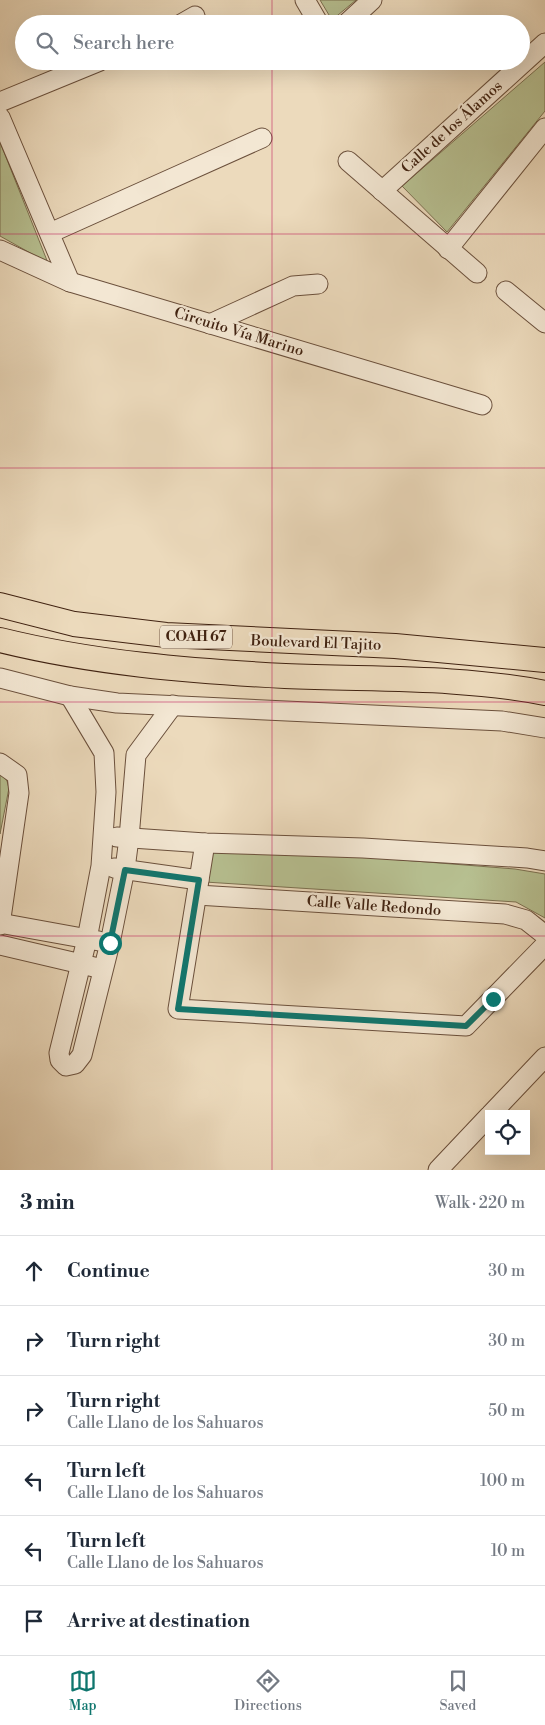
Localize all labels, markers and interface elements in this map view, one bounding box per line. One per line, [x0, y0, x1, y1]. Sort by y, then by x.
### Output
search box [15, 15, 530, 70]
icon: search [33, 29, 61, 57]
text: Search here [73, 31, 174, 55]
street label: Calle de los Álamos [397, 76, 507, 177]
street label: Circuito Vía Marino [172, 303, 306, 361]
road number: COAH 67 [160, 626, 232, 649]
street label: Boulevard El Tajito [249, 631, 382, 655]
street label: Calle Valle Redondo [306, 892, 442, 920]
route start [99, 932, 122, 955]
route end [482, 988, 505, 1011]
map controls [485, 1110, 530, 1155]
button: locate [485, 1110, 530, 1155]
text: 3 min [20, 1190, 75, 1216]
text: Walk · 220 m [435, 1193, 525, 1213]
icon: ahead [20, 1257, 48, 1285]
text: Continue [67, 1259, 150, 1283]
text: 30 m [488, 1261, 525, 1281]
icon: right [20, 1327, 48, 1355]
text: Turn right [67, 1329, 160, 1353]
text: 30 m [488, 1331, 525, 1351]
text: Turn right [67, 1389, 160, 1413]
icon: right [20, 1397, 48, 1425]
text: 50 m [488, 1401, 525, 1421]
text: Calle Llano de los Sahuaros [67, 1413, 263, 1433]
text: Turn left [67, 1459, 146, 1483]
icon: left [20, 1467, 48, 1495]
text: 100 m [480, 1471, 525, 1491]
text: Calle Llano de los Sahuaros [67, 1483, 263, 1503]
text: Turn left [67, 1529, 146, 1553]
icon: left [20, 1537, 48, 1565]
text: 10 m [491, 1541, 525, 1561]
text: Calle Llano de los Sahuaros [67, 1553, 263, 1573]
icon: arrive [20, 1607, 48, 1635]
text: Arrive at destination [67, 1609, 250, 1633]
tab: Map [69, 1667, 97, 1715]
tab: Directions [234, 1667, 302, 1715]
tab: Saved [439, 1667, 476, 1715]

